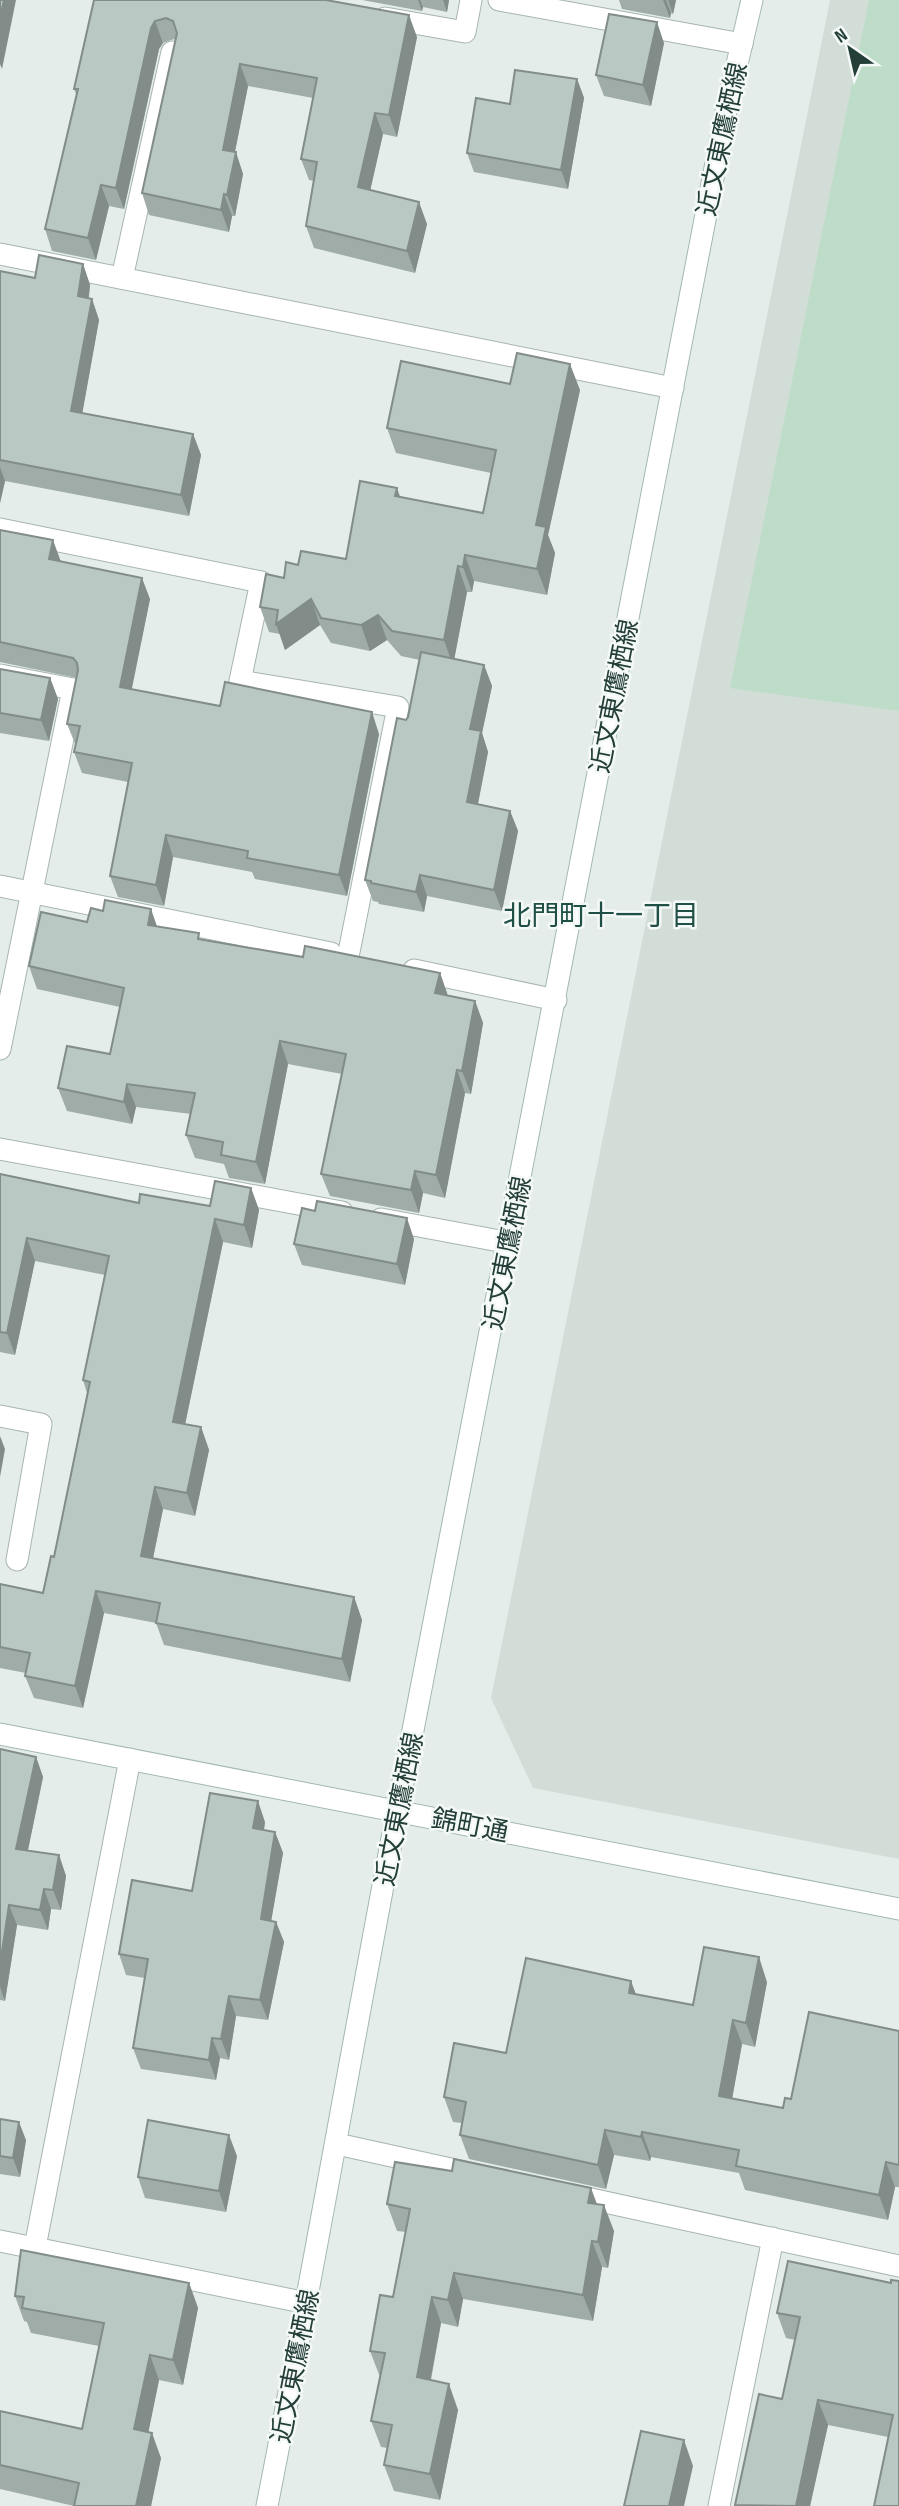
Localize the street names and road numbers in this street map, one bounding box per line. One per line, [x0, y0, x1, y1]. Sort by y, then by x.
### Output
street label: 近文東鷹栖線 [692, 60, 755, 219]
street label: 近文東鷹栖線 [585, 617, 646, 776]
street label: 近文東鷹栖線 [478, 1174, 539, 1333]
street label: 近文東鷹栖線 [370, 1730, 431, 1889]
street label: 錦町通 [428, 1804, 511, 1849]
street label: 近文東鷹栖線 [266, 2287, 327, 2446]

